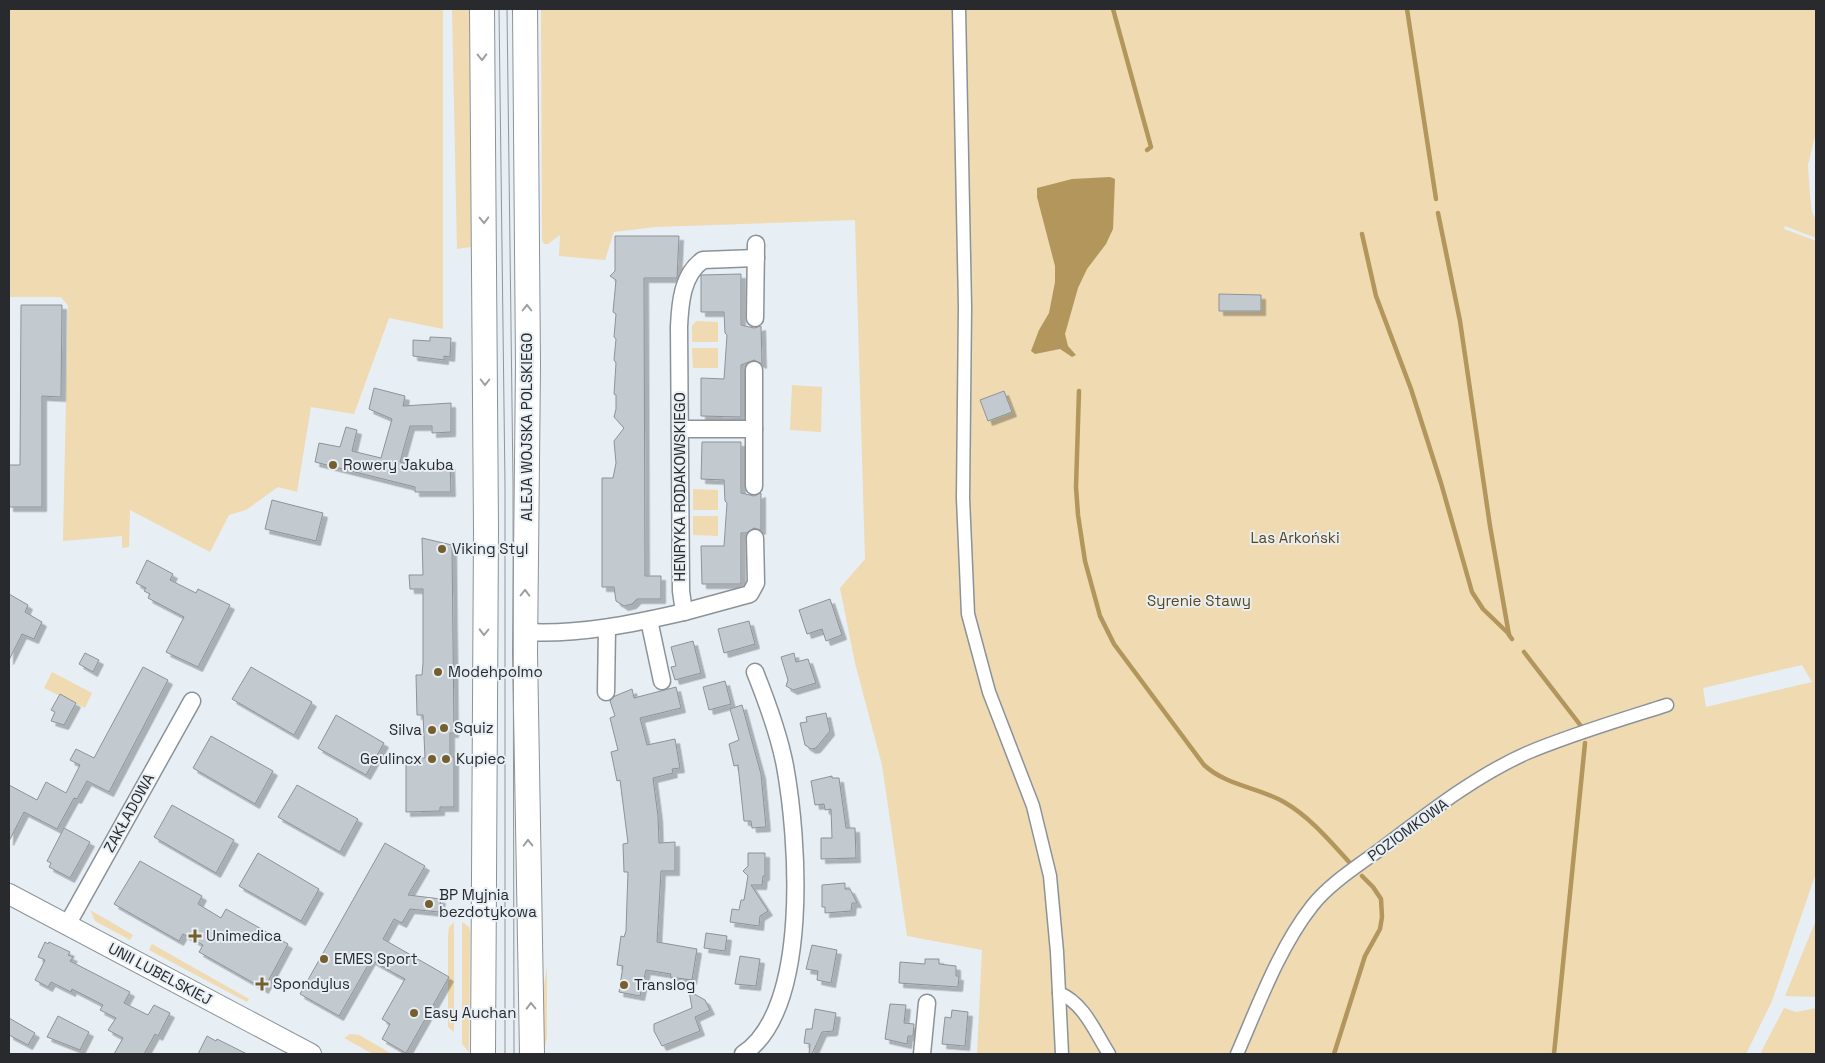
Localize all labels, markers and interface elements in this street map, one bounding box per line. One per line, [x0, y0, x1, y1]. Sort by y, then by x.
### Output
one-way arrow [477, 54, 487, 62]
one-way arrow [479, 216, 489, 224]
one-way arrow [522, 304, 532, 312]
street label: ALEJA WOJSKA POLSKIEGO [517, 333, 536, 521]
one-way arrow [480, 379, 490, 387]
street label: HENRYKA RODAKOWSKIEGO [670, 392, 689, 582]
place label: Rowery Jakuba [343, 455, 454, 474]
marker: Rowery Jakuba [327, 459, 339, 471]
park label: Las Arkoński [1250, 528, 1340, 547]
place label: Viking Styl [452, 539, 528, 558]
marker: Viking Styl [436, 543, 448, 555]
one-way arrow [520, 589, 531, 597]
park label: Syrenie Stawy [1147, 591, 1251, 610]
one-way arrow [479, 629, 489, 637]
place label: Modehpolmo [448, 662, 543, 681]
marker: Modehpolmo [432, 666, 444, 678]
place label: Squiz [454, 718, 494, 737]
place label: Silva [389, 720, 422, 739]
marker: Squiz [438, 722, 450, 734]
marker: Silva [426, 724, 438, 736]
place label: Geulincx [360, 749, 422, 768]
place label: Kupiec [456, 749, 505, 768]
marker: Geulincx [426, 753, 438, 765]
marker: Kupiec [440, 753, 452, 765]
street label: ZAKŁADOWA [99, 769, 158, 856]
street label: POZIOMKOWA [1364, 794, 1452, 865]
one-way arrow [523, 839, 533, 846]
place label: BP Myjnia bezdotykowa [439, 885, 537, 921]
marker: BP Myjnia bezdotykowa [423, 898, 435, 910]
place label: Unimedica [206, 926, 282, 945]
marker: Unimedica [188, 929, 202, 943]
street label: UNII LUBELSKIEJ [105, 938, 216, 1009]
place label: EMES Sport [334, 949, 418, 968]
marker: EMES Sport [318, 953, 330, 965]
place label: Spondylus [273, 974, 350, 993]
place label: Translog [634, 975, 695, 994]
marker: Spondylus [255, 977, 269, 991]
marker: Translog [618, 979, 630, 991]
one-way arrow [526, 1001, 536, 1009]
place label: Easy Auchan [424, 1003, 516, 1022]
marker: Easy Auchan [408, 1007, 420, 1019]

